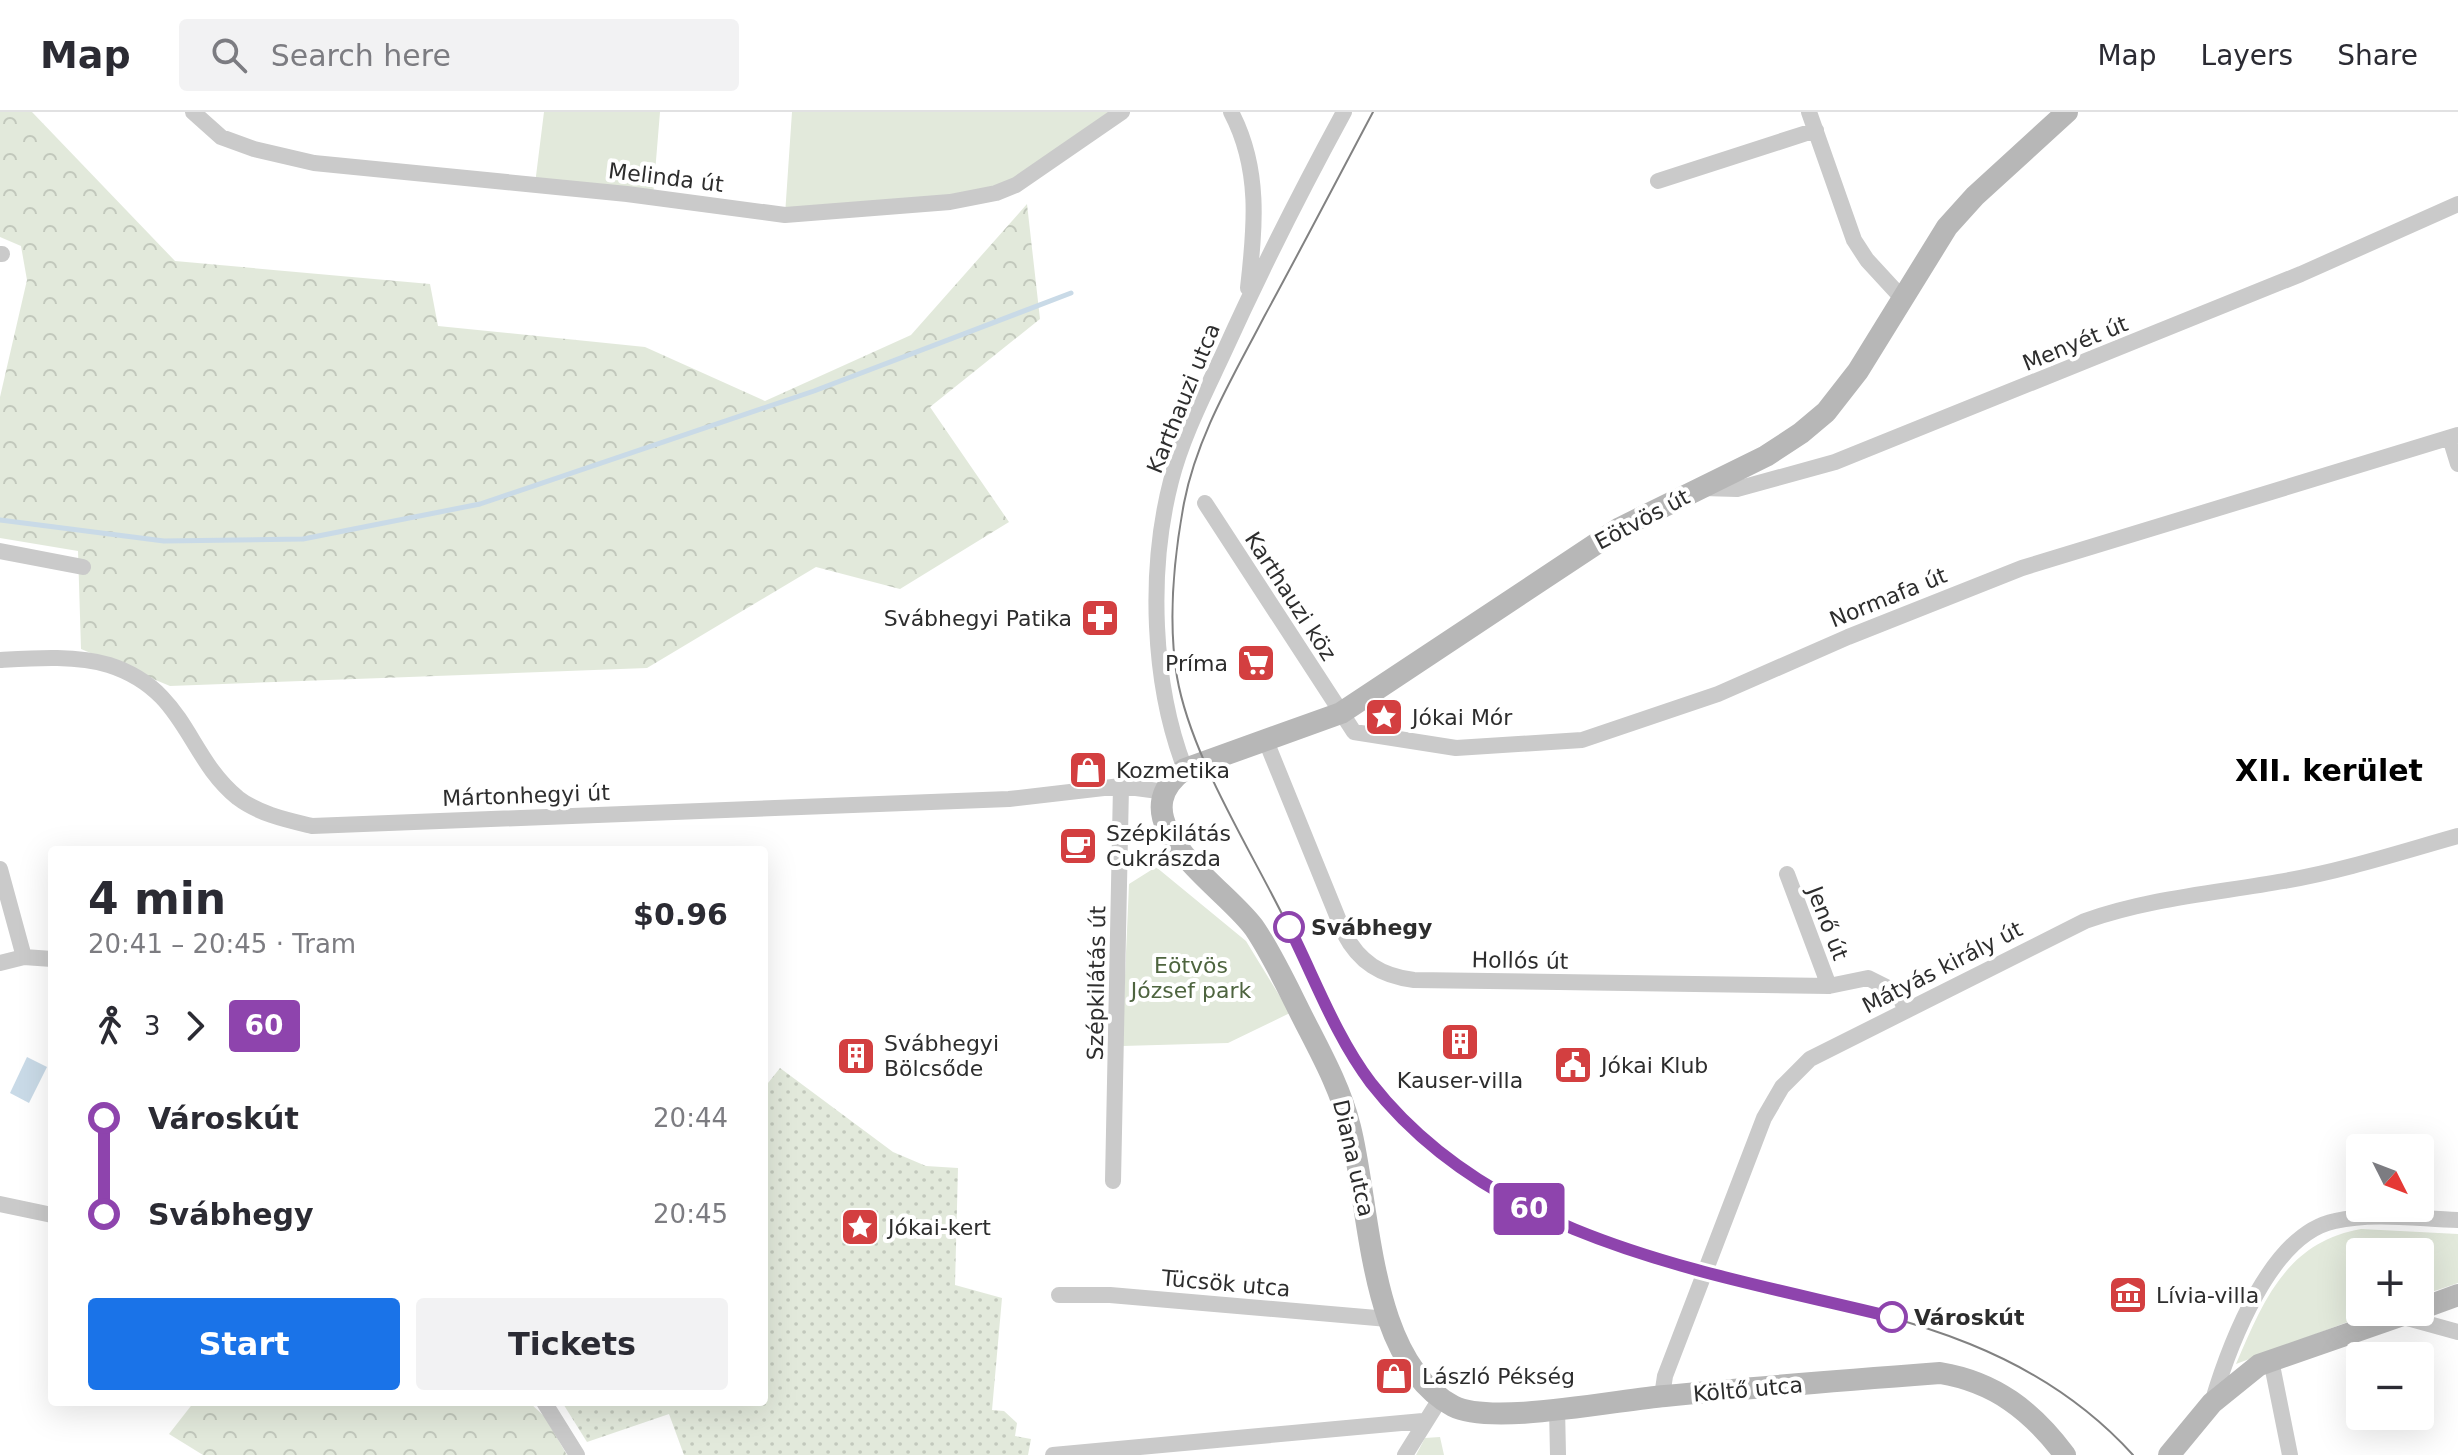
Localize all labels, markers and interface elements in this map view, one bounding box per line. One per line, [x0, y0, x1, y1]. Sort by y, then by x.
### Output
search box [179, 19, 739, 91]
text: Map [40, 33, 131, 77]
icon: search [207, 33, 251, 77]
text: Search here [271, 38, 451, 73]
text: Map [2097, 39, 2157, 72]
text: Layers [2201, 39, 2293, 72]
text: Share [2337, 39, 2418, 72]
street label: Melinda út [607, 158, 725, 197]
street label: Menyét út [2019, 311, 2132, 376]
street label: Karthauzi utca [1142, 320, 1225, 477]
street label: Eötvös út [1591, 484, 1694, 555]
street label: Karthauzi köz [1240, 527, 1341, 665]
street label: Normafa út [1826, 562, 1951, 632]
pharmacy icon: Svábhegyi Patika [1079, 597, 1121, 639]
place label: Svábhegyi Patika [884, 606, 1072, 631]
supermarket icon: Príma [1235, 642, 1277, 684]
place label: Príma [1165, 651, 1228, 676]
place icon: Jókai Mór [1363, 696, 1405, 738]
place label: Jókai Mór [1410, 705, 1513, 730]
shop icon: Kozmetika [1067, 749, 1109, 791]
district label: XII. kerület [2235, 753, 2423, 788]
place label: Kozmetika [1116, 758, 1230, 783]
street label: Mártonhegyi út [442, 780, 611, 811]
place label: Szépkilátás Cukrászda [1106, 821, 1231, 871]
cafe icon: Szépkilátás Cukrászda [1057, 825, 1099, 867]
text: 4 min [88, 873, 226, 924]
street label: Jenő út [1801, 881, 1853, 964]
text: $0.96 [633, 897, 728, 932]
street label: Szépkilátás út [1083, 905, 1110, 1061]
marker: Svábhegy [1274, 912, 1304, 942]
place label: Svábhegy [1311, 915, 1432, 940]
street label: Mátyás király út [1858, 916, 2027, 1019]
text: 20:41 – 20:45 · Tram [88, 929, 356, 959]
street label: Hollós út [1471, 947, 1569, 974]
park label: Eötvös József park [1129, 953, 1251, 1003]
icon: walk [88, 1004, 132, 1048]
icon: forward [173, 1004, 217, 1048]
text: 60 [245, 1009, 284, 1042]
text: 3 [144, 1011, 161, 1041]
building icon: Kauser-villa [1439, 1021, 1481, 1063]
place label: Svábhegyi Bölcsőde [884, 1031, 999, 1081]
building icon: Svábhegyi Bölcsőde [835, 1035, 877, 1077]
public building icon: Jókai Klub [1552, 1044, 1594, 1086]
place label: Jókai Klub [1599, 1053, 1708, 1078]
place label: Kauser-villa [1397, 1068, 1523, 1093]
street label: Diana utca [1328, 1097, 1379, 1219]
text: Városkút [148, 1101, 299, 1136]
text: 20:44 [653, 1103, 728, 1133]
north arrow [2346, 1134, 2434, 1222]
map controls [2346, 1134, 2434, 1430]
line badge: 60 [1493, 1183, 1565, 1235]
text: 60 [1510, 1192, 1548, 1225]
text: Svábhegy [148, 1197, 314, 1232]
text: 20:45 [653, 1199, 728, 1229]
place icon: Jókai-kert [839, 1206, 881, 1248]
place label: Jókai-kert [886, 1215, 991, 1240]
button: + [2346, 1238, 2434, 1326]
street label: Tücsök utca [1159, 1265, 1291, 1302]
museum icon: Lívia-villa [2107, 1274, 2149, 1316]
place label: Lívia-villa [2156, 1283, 2259, 1308]
button: Start [88, 1298, 400, 1390]
button: Tickets [416, 1298, 728, 1390]
marker: Városkút [1877, 1302, 1907, 1332]
place label: Városkút [1914, 1305, 2025, 1330]
button: − [2346, 1342, 2434, 1430]
shop icon: László Pékség [1373, 1355, 1415, 1397]
place label: László Pékség [1422, 1364, 1575, 1389]
street label: Költő utca [1692, 1372, 1804, 1407]

